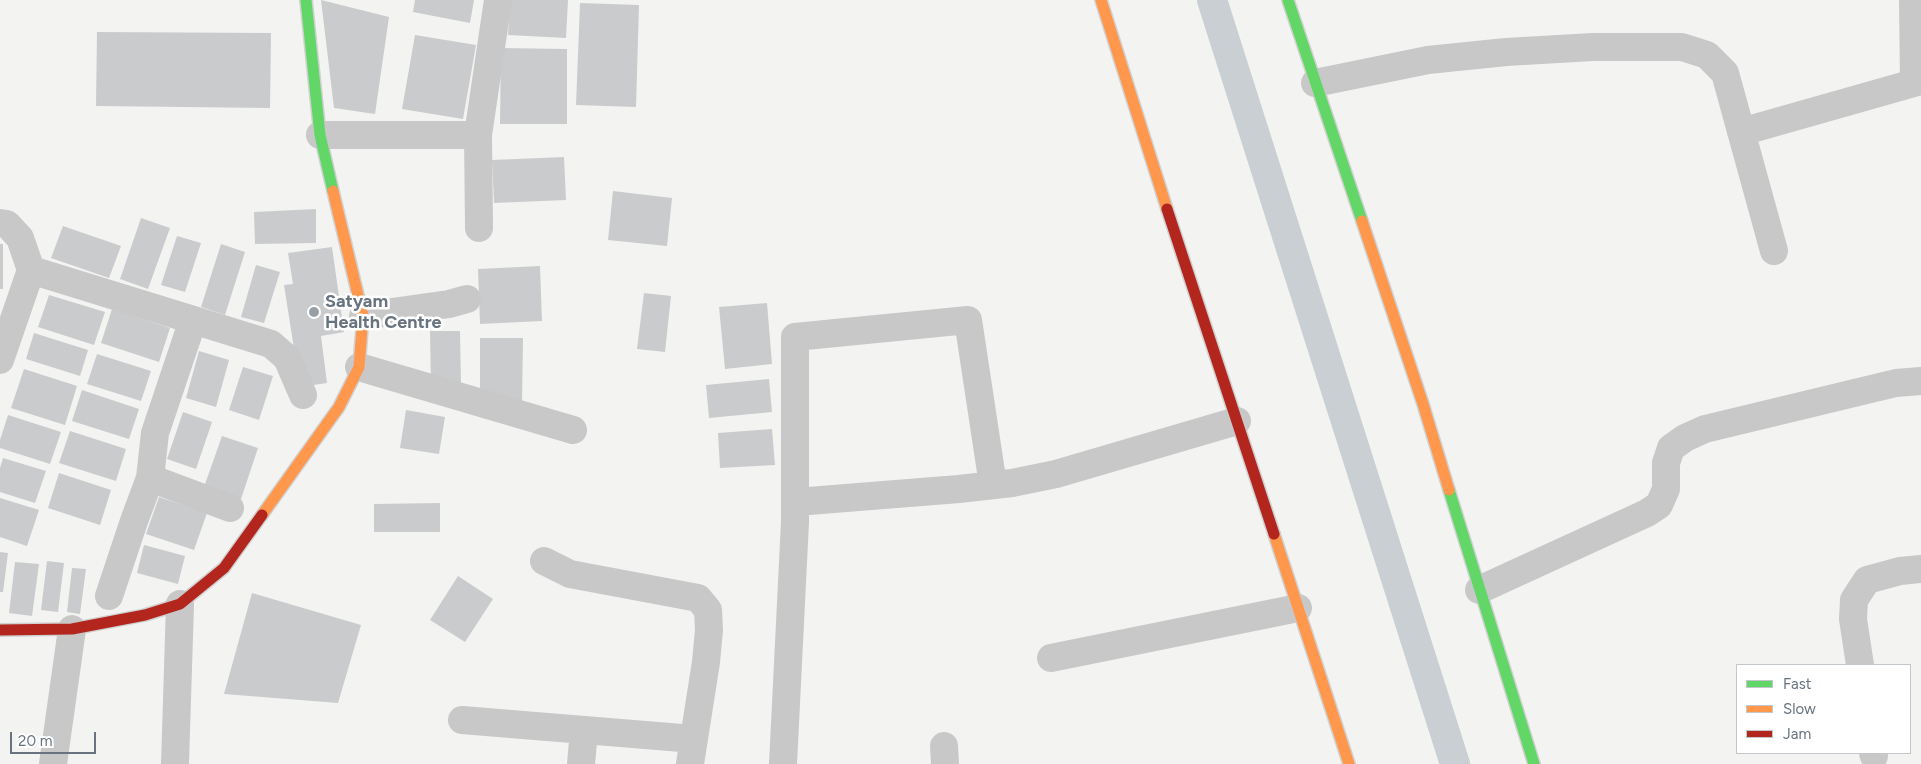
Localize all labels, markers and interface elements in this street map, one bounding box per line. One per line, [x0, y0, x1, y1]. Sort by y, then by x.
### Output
place label: Satyam Health Centre [325, 291, 442, 334]
marker: Satyam Health Centre [307, 305, 321, 319]
legend [1736, 664, 1911, 754]
text: Fast [1783, 675, 1811, 693]
text: Slow [1783, 700, 1816, 718]
scale bar [12, 722, 99, 754]
text: Jam [1783, 725, 1811, 743]
text: 20 m [18, 732, 52, 750]

